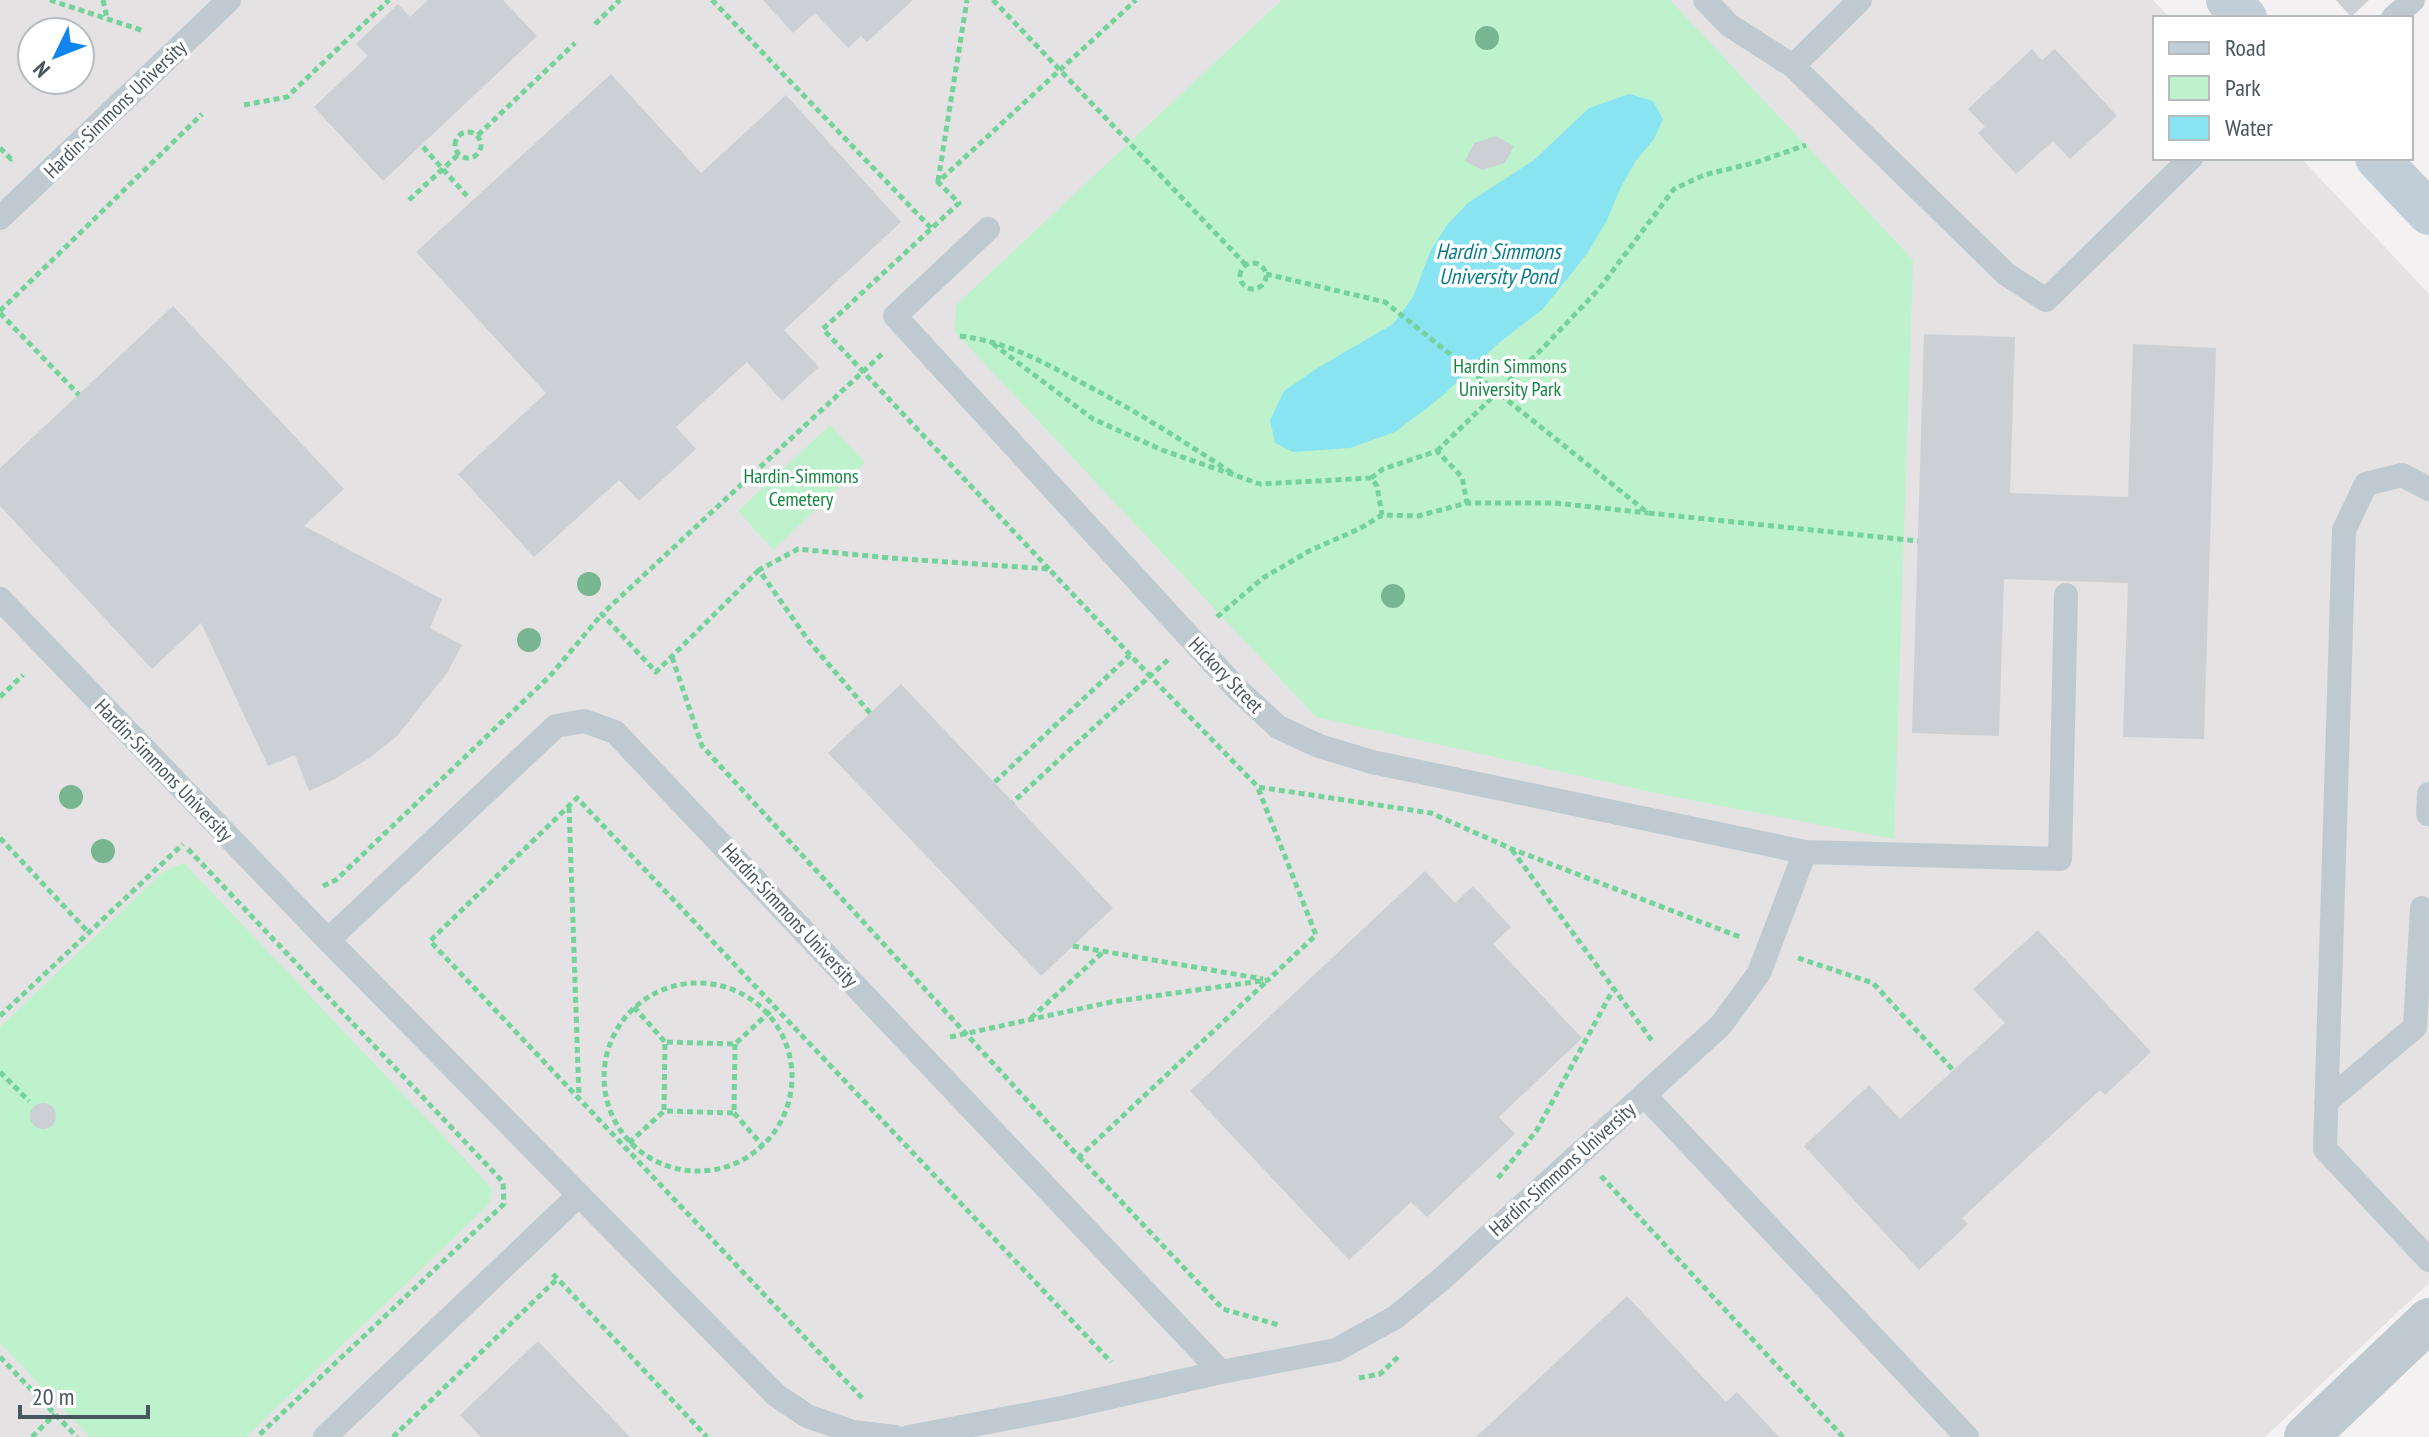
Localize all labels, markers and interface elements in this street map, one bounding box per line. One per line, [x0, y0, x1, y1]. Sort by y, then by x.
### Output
north arrow [16, 16, 96, 96]
legend [2153, 16, 2413, 160]
text: Road [2225, 32, 2266, 63]
street label: Hardin-Simmons University [38, 34, 192, 184]
text: N [27, 56, 56, 84]
text: Park [2225, 72, 2261, 103]
text: Water [2225, 112, 2273, 143]
water label: Hardin Simmons University Pond [1436, 237, 1563, 290]
park label: Hardin Simmons University Park [1453, 353, 1567, 402]
park label: Hardin-Simmons Cemetery [744, 463, 859, 512]
street label: Hickory Street [1183, 631, 1269, 719]
street label: Hardin-Simmons University [89, 693, 239, 847]
street label: Hardin-Simmons University [716, 837, 864, 993]
street label: Hardin-Simmons University [1483, 1096, 1641, 1242]
scale bar [20, 1369, 148, 1419]
text: 20 m [32, 1381, 74, 1412]

